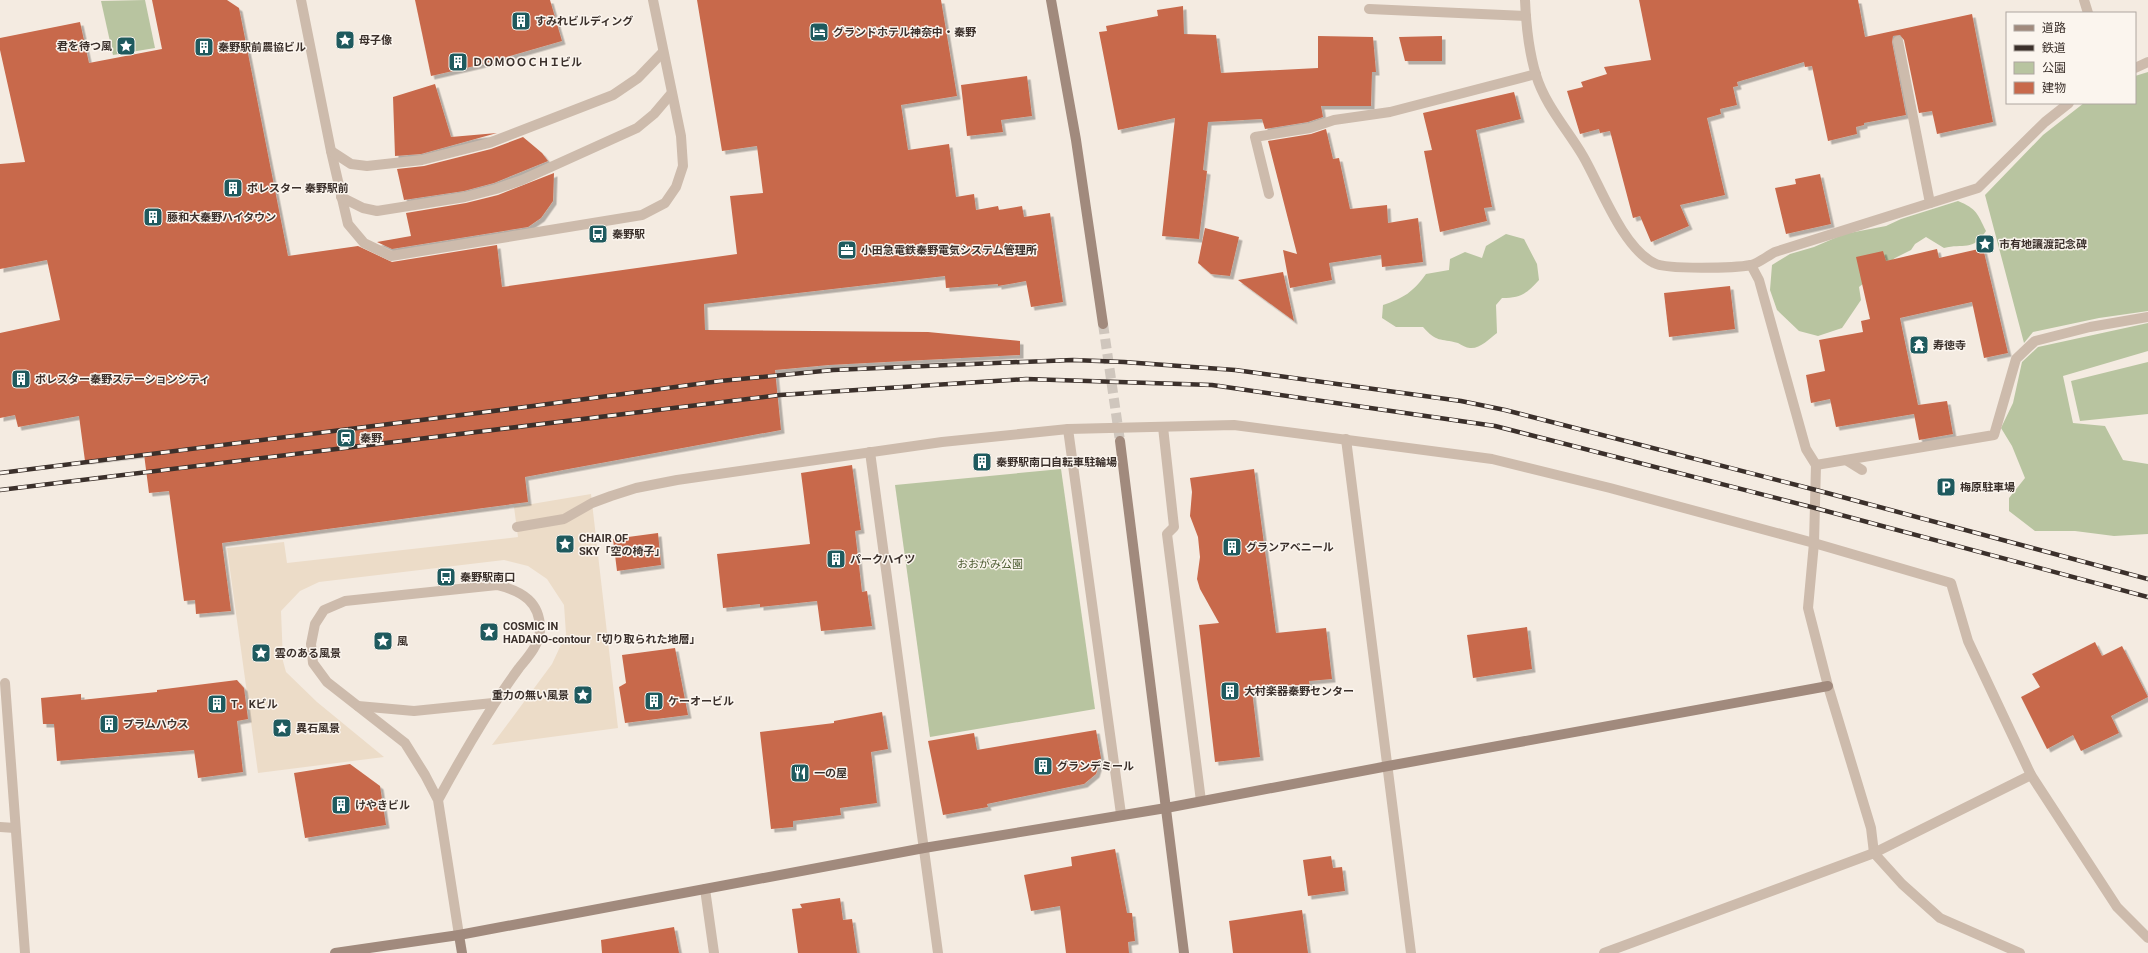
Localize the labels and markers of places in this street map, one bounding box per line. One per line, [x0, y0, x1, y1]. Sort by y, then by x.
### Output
building icon: すみれビルディング [510, 10, 532, 32]
place label: すみれビルディング [535, 15, 633, 28]
hotel icon: グランドホテル神奈中・秦野 [808, 21, 830, 43]
place label: グランドホテル神奈中・秦野 [833, 26, 977, 39]
place icon: 母子像 [334, 29, 356, 51]
place label: 母子像 [359, 34, 392, 47]
place icon: 君を待つ風 [115, 35, 137, 57]
building icon: 秦野駅前農協ビル [193, 36, 215, 58]
place label: 君を待つ風 [57, 40, 112, 53]
place label: 秦野駅前農協ビル [218, 41, 306, 54]
building icon: ＤＯＭＯＯＣＨＩビル [447, 51, 469, 73]
place label: ＤＯＭＯＯＣＨＩビル [472, 56, 582, 69]
building icon: ポレスター 秦野駅前 [222, 177, 244, 199]
place label: ポレスター 秦野駅前 [247, 182, 349, 195]
building icon: 藤和大秦野ハイタウン [142, 206, 164, 228]
place label: 藤和大秦野ハイタウン [167, 211, 276, 224]
bus stop icon: 秦野駅 [587, 223, 609, 245]
place label: 秦野駅 [612, 228, 645, 241]
place icon: 市有地讓渡記念碑 [1974, 233, 1996, 255]
place label: 市有地讓渡記念碑 [1999, 238, 2087, 251]
office icon: 小田急電鉄秦野電気システム管理所 [836, 239, 858, 261]
place label: 小田急電鉄秦野電気システム管理所 [861, 244, 1037, 257]
temple icon: 寿徳寺 [1908, 334, 1930, 356]
place label: 寿徳寺 [1933, 339, 1966, 352]
building icon: ポレスター秦野ステーションシティ [10, 368, 32, 390]
place label: ポレスター秦野ステーションシティ [35, 373, 210, 386]
station icon: 秦野 [335, 427, 357, 449]
place label: 秦野 [360, 432, 383, 445]
building icon: 秦野駅南口自転車駐輪場 [971, 451, 993, 473]
place label: 秦野駅南口自転車駐輪場 [996, 456, 1117, 469]
parking icon: 梅原駐車場 [1935, 476, 1957, 498]
place label: 梅原駐車場 [1960, 481, 2015, 494]
place label: CHAIR OF SKY「空の椅子」 [579, 532, 666, 558]
place icon: CHAIR OF SKY「空の椅子」 [554, 533, 576, 555]
building icon: グランアベニール [1221, 536, 1243, 558]
place label: グランアベニール [1246, 541, 1334, 554]
building icon: パークハイツ [825, 548, 847, 570]
place label: パークハイツ [850, 553, 915, 566]
bus stop icon: 秦野駅南口 [435, 566, 457, 588]
place label: 秦野駅南口 [460, 571, 515, 584]
place label: COSMIC IN HADANO-contour「切り取られた地層」 [503, 620, 700, 646]
place icon: COSMIC IN HADANO-contour「切り取られた地層」 [478, 621, 500, 643]
place icon: 風 [372, 630, 394, 652]
place label: 風 [397, 635, 408, 648]
place icon: 雲のある風景 [250, 642, 272, 664]
place label: 雲のある風景 [275, 647, 341, 660]
building icon: 大村楽器秦野センター [1219, 680, 1241, 702]
place icon: 重力の無い風景 [572, 684, 594, 706]
place label: 大村楽器秦野センター [1244, 685, 1354, 698]
place label: 重力の無い風景 [492, 689, 569, 702]
building icon: ケーオービル [643, 690, 665, 712]
building icon: T．Kビル [206, 693, 228, 715]
place label: ケーオービル [668, 695, 734, 708]
place label: T．Kビル [231, 698, 278, 711]
building icon: プラムハウス [98, 713, 120, 735]
place icon: 異石風景 [271, 717, 293, 739]
place label: プラムハウス [123, 718, 189, 731]
place label: 異石風景 [296, 722, 340, 735]
building icon: グランデミール [1032, 755, 1054, 777]
place label: グランデミール [1057, 760, 1134, 773]
restaurant icon: 一の屋 [789, 762, 811, 784]
place label: 一の屋 [814, 767, 847, 780]
building icon: けやきビル [330, 794, 352, 816]
place label: けやきビル [355, 799, 410, 812]

